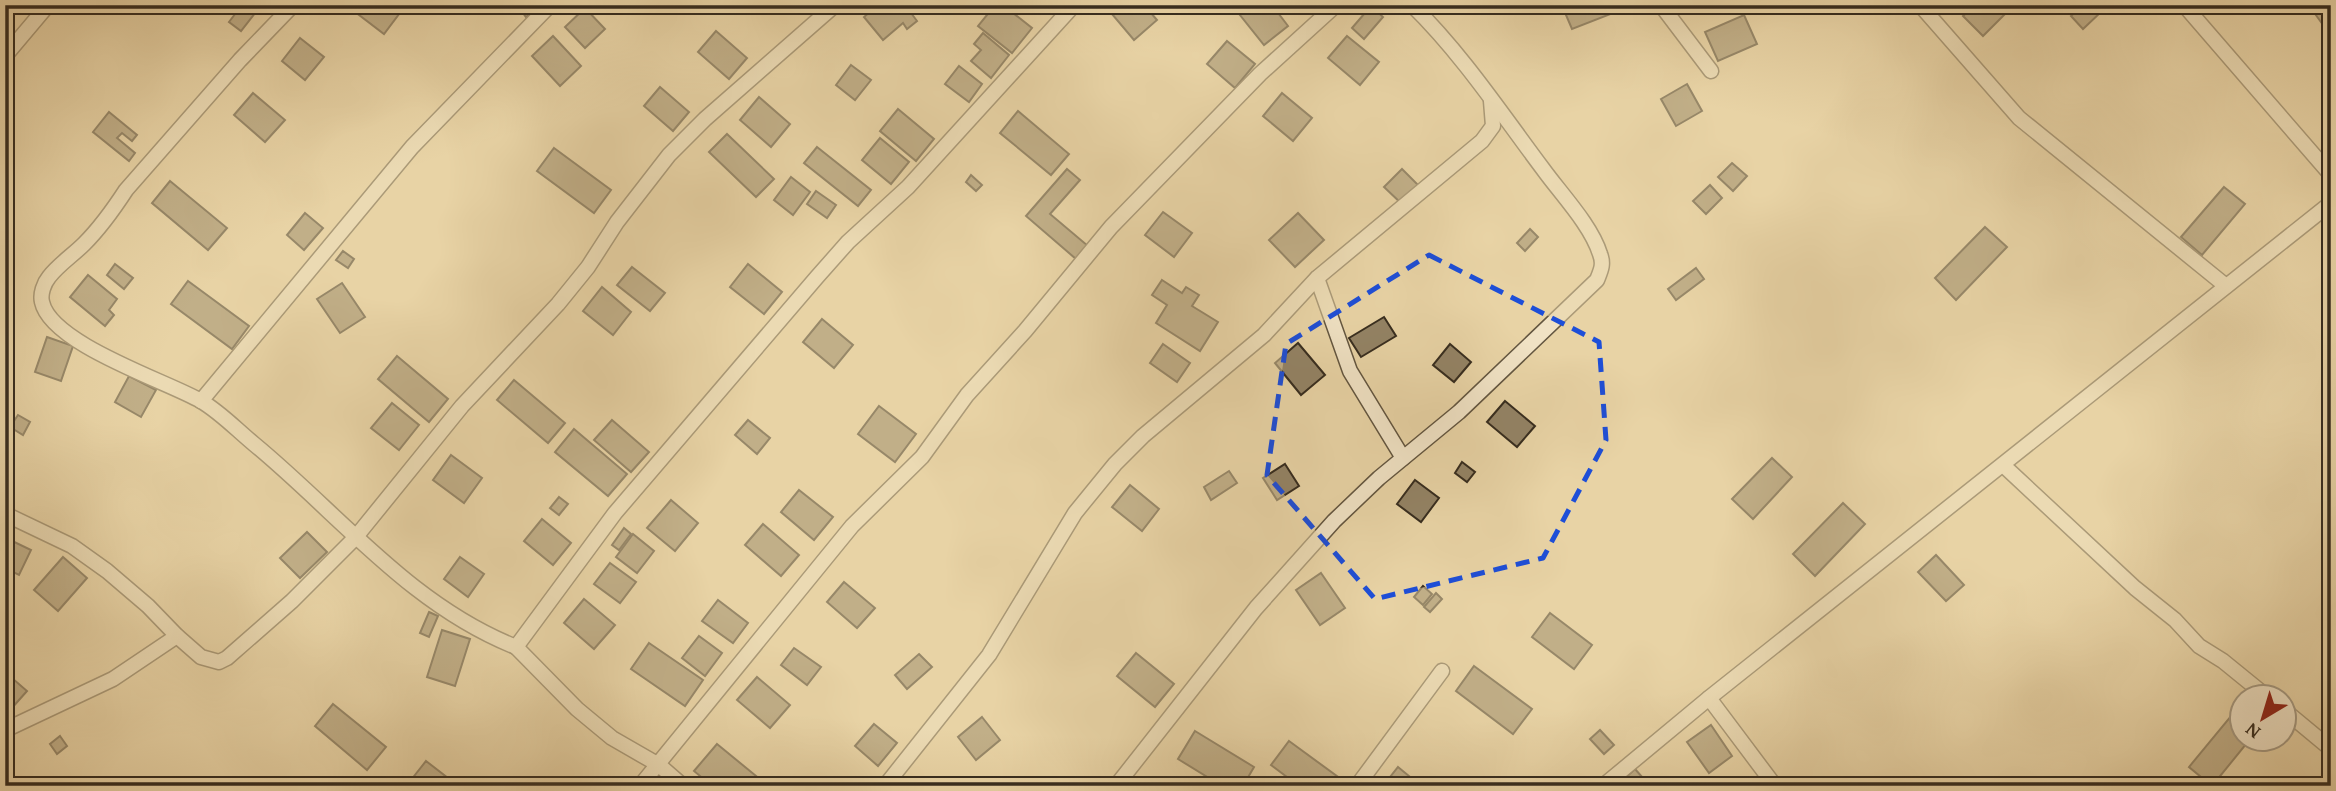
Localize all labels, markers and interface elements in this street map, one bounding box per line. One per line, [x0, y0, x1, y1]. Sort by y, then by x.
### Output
north arrow [2228, 682, 2298, 752]
text: N [2239, 716, 2266, 746]

